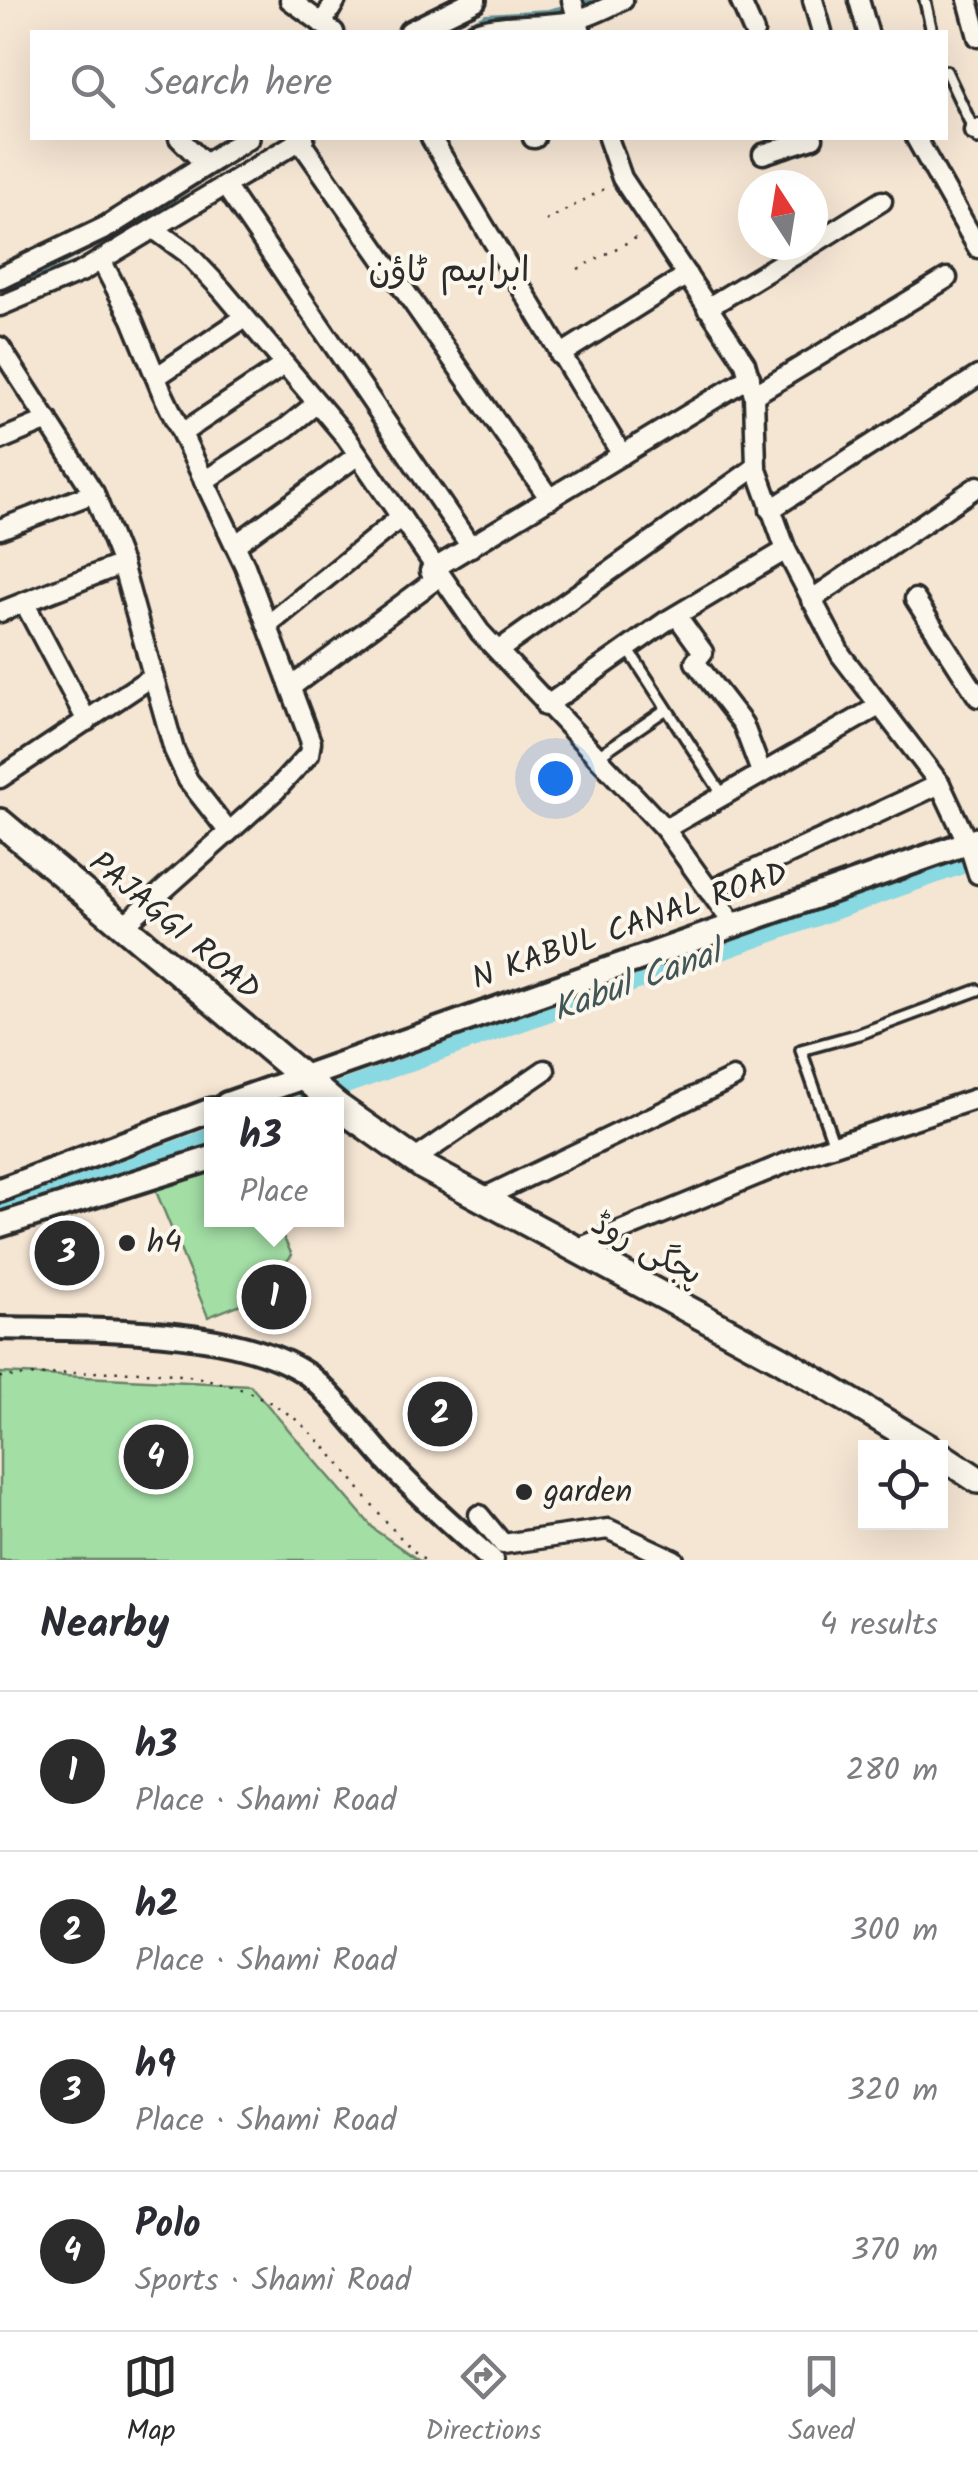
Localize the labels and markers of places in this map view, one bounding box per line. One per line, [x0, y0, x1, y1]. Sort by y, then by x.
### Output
pin: 3 [34, 1216, 100, 1290]
place label: h4 [147, 1218, 182, 1269]
marker: h4 [116, 1232, 138, 1254]
pin: 1 [242, 1260, 306, 1334]
pin: 2 [408, 1376, 472, 1452]
pin: 4 [124, 1420, 188, 1494]
place label: garden [543, 1467, 632, 1518]
marker: garden [513, 1481, 535, 1503]

